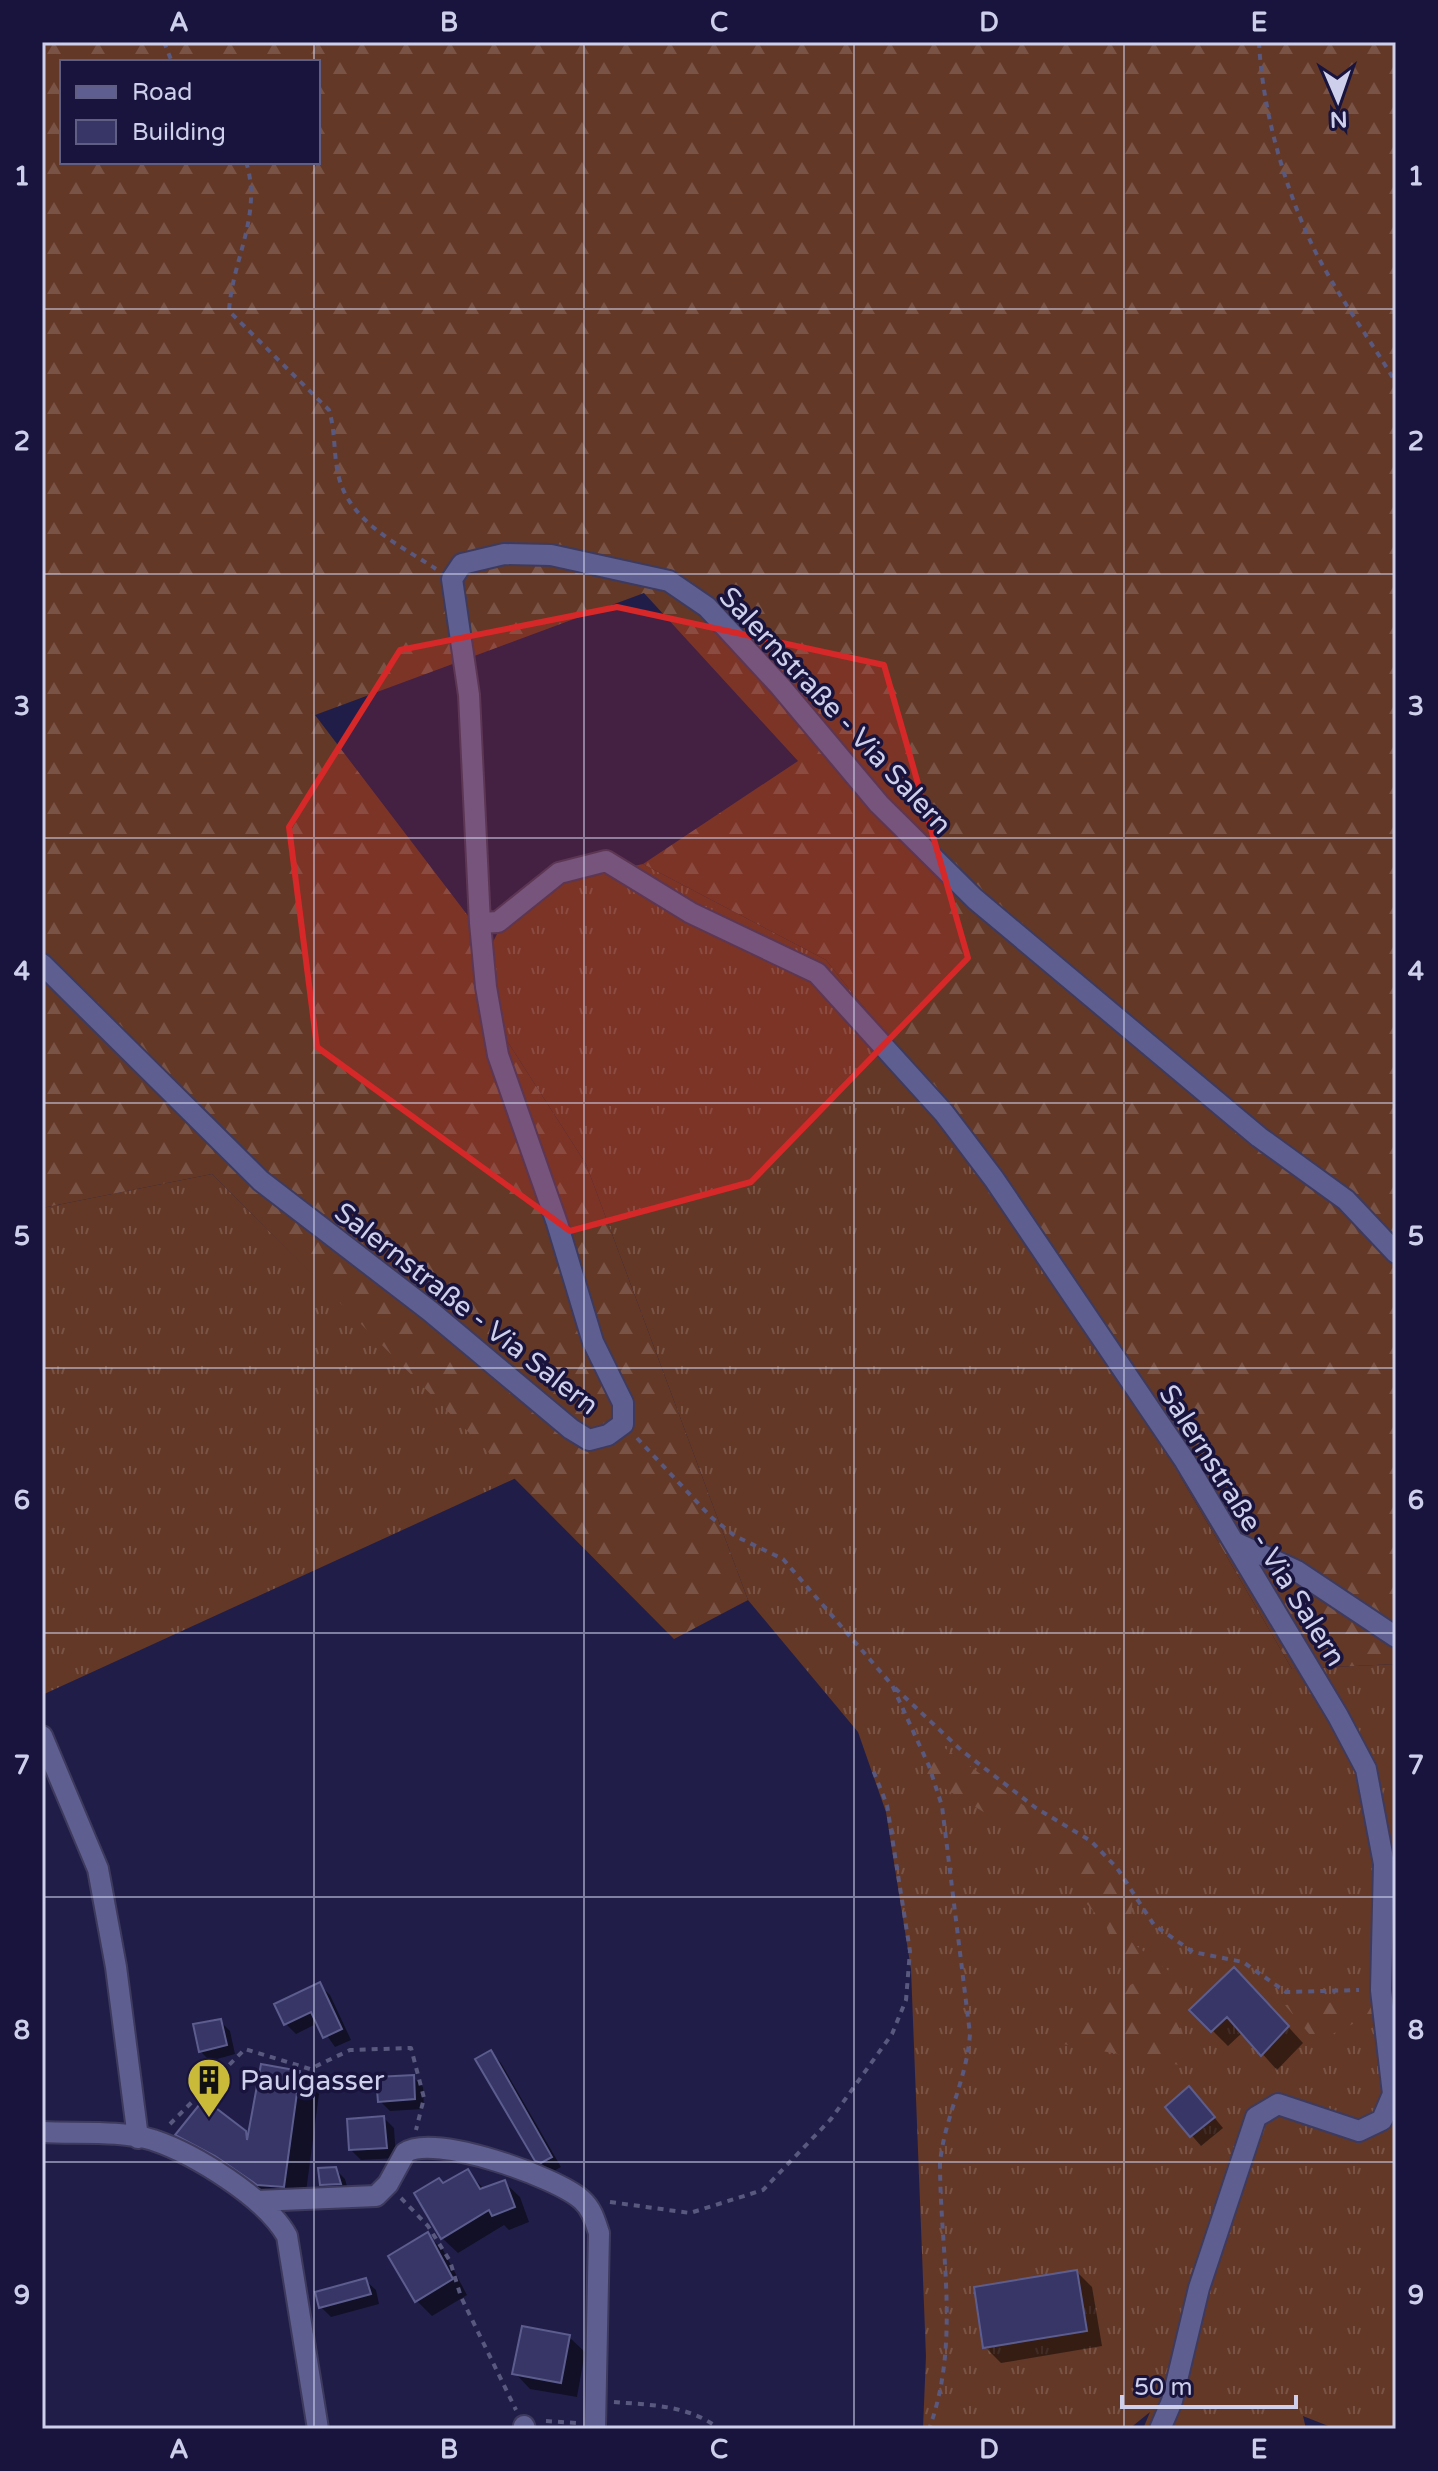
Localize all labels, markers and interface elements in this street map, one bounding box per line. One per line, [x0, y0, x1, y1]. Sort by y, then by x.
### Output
text: A [169, 7, 189, 38]
text: B [440, 7, 458, 38]
text: C [710, 7, 728, 38]
text: D [979, 7, 999, 38]
text: E [1251, 7, 1267, 38]
legend [60, 60, 320, 164]
north arrow [1298, 60, 1378, 140]
text: Road [132, 78, 192, 107]
text: N [1329, 106, 1348, 132]
text: Building [132, 118, 226, 147]
text: 1 [14, 161, 30, 192]
text: 1 [1408, 161, 1424, 192]
text: 2 [14, 426, 30, 457]
text: 2 [1408, 426, 1424, 457]
street label: Salernstraße - Via Salern [712, 580, 959, 841]
text: 3 [14, 691, 30, 722]
text: 3 [1408, 691, 1424, 722]
text: 4 [14, 956, 30, 987]
text: 4 [1408, 956, 1424, 987]
street label: Salernstraße - Via Salern [328, 1195, 605, 1422]
text: 5 [14, 1221, 30, 1252]
text: 5 [1408, 1221, 1424, 1252]
street label: Salernstraße - Via Salern [1151, 1378, 1353, 1673]
text: 6 [14, 1485, 30, 1516]
text: 6 [1408, 1485, 1424, 1516]
text: 7 [14, 1750, 30, 1781]
text: 7 [1408, 1750, 1424, 1781]
text: 8 [14, 2015, 30, 2046]
text: 8 [1408, 2015, 1424, 2046]
building icon: Paulgasser [185, 2056, 233, 2119]
place label: Paulgasser [240, 2064, 385, 2098]
text: 9 [14, 2280, 30, 2311]
text: 9 [1408, 2280, 1424, 2311]
scale bar [1122, 2359, 1296, 2409]
text: 50 m [1134, 2373, 1192, 2402]
text: A [169, 2434, 189, 2465]
text: B [440, 2434, 458, 2465]
text: C [710, 2434, 728, 2465]
text: D [979, 2434, 999, 2465]
text: E [1251, 2434, 1267, 2465]

